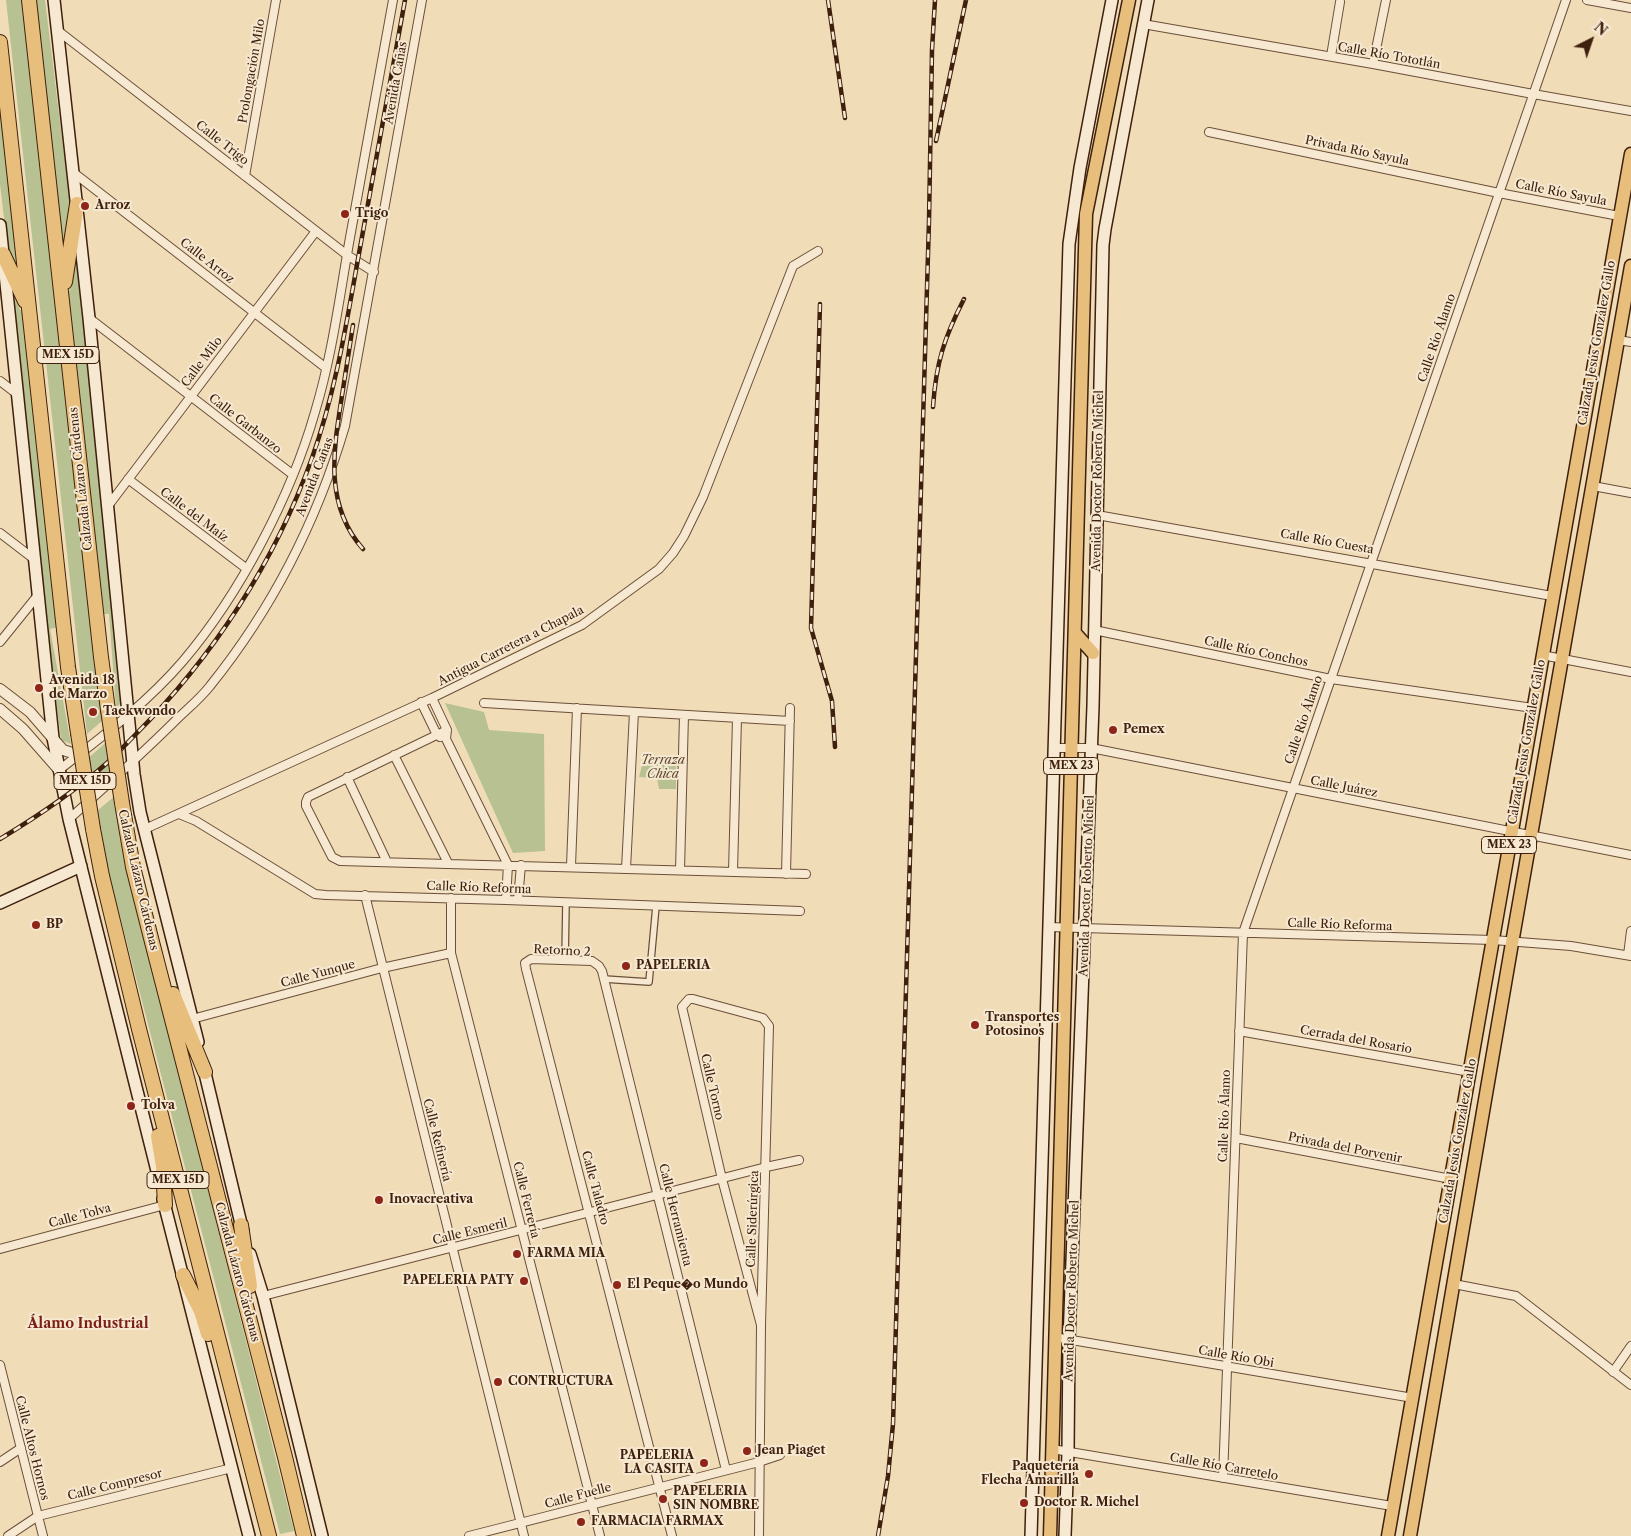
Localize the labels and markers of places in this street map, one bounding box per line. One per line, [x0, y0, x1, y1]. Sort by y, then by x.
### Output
place label: Arroz [95, 199, 130, 213]
marker: Arroz [79, 200, 91, 212]
place label: Trigo [355, 207, 388, 221]
marker: Trigo [339, 208, 351, 220]
place label: Avenida 18 de Marzo [49, 674, 115, 702]
marker: Avenida 18 de Marzo [33, 682, 45, 694]
place label: Taekwondo [103, 705, 176, 719]
marker: Taekwondo [87, 706, 99, 718]
place label: Pemex [1123, 723, 1165, 737]
marker: Pemex [1107, 724, 1119, 736]
place label: BP [46, 918, 63, 932]
marker: BP [30, 919, 42, 931]
place label: PAPELERIA [636, 959, 710, 973]
marker: PAPELERIA [620, 960, 632, 972]
place label: Transportes Potosinos [985, 1011, 1059, 1039]
marker: Transportes Potosinos [969, 1019, 981, 1031]
place label: Tolva [141, 1099, 175, 1113]
marker: Tolva [125, 1100, 137, 1112]
place label: Inovacreativa [389, 1193, 473, 1207]
marker: Inovacreativa [373, 1194, 385, 1206]
place label: FARMA MIA [527, 1247, 605, 1261]
marker: FARMA MIA [511, 1248, 523, 1260]
place label: PAPELERIA PATY [403, 1274, 514, 1288]
marker: PAPELERIA PATY [518, 1275, 530, 1287]
place label: El Peque�o Mundo [627, 1278, 748, 1292]
marker: El Peque�o Mundo [611, 1279, 623, 1291]
place label: CONTRUCTURA [508, 1375, 613, 1389]
marker: CONTRUCTURA [492, 1376, 504, 1388]
place label: Jean Piaget [757, 1444, 825, 1458]
marker: Jean Piaget [741, 1445, 753, 1457]
place label: PAPELERIA LA CASITA [620, 1449, 694, 1477]
marker: PAPELERIA LA CASITA [698, 1457, 710, 1469]
place label: Paquetería Flecha Amarilla [981, 1460, 1079, 1488]
marker: Paquetería Flecha Amarilla [1083, 1468, 1095, 1480]
place label: PAPELERIA SIN NOMBRE [673, 1485, 759, 1513]
marker: PAPELERIA SIN NOMBRE [657, 1493, 669, 1505]
place label: Doctor R. Michel [1034, 1496, 1139, 1510]
marker: Doctor R. Michel [1018, 1497, 1030, 1509]
place label: FARMACIA FARMAX [591, 1515, 723, 1529]
marker: FARMACIA FARMAX [575, 1516, 587, 1528]

